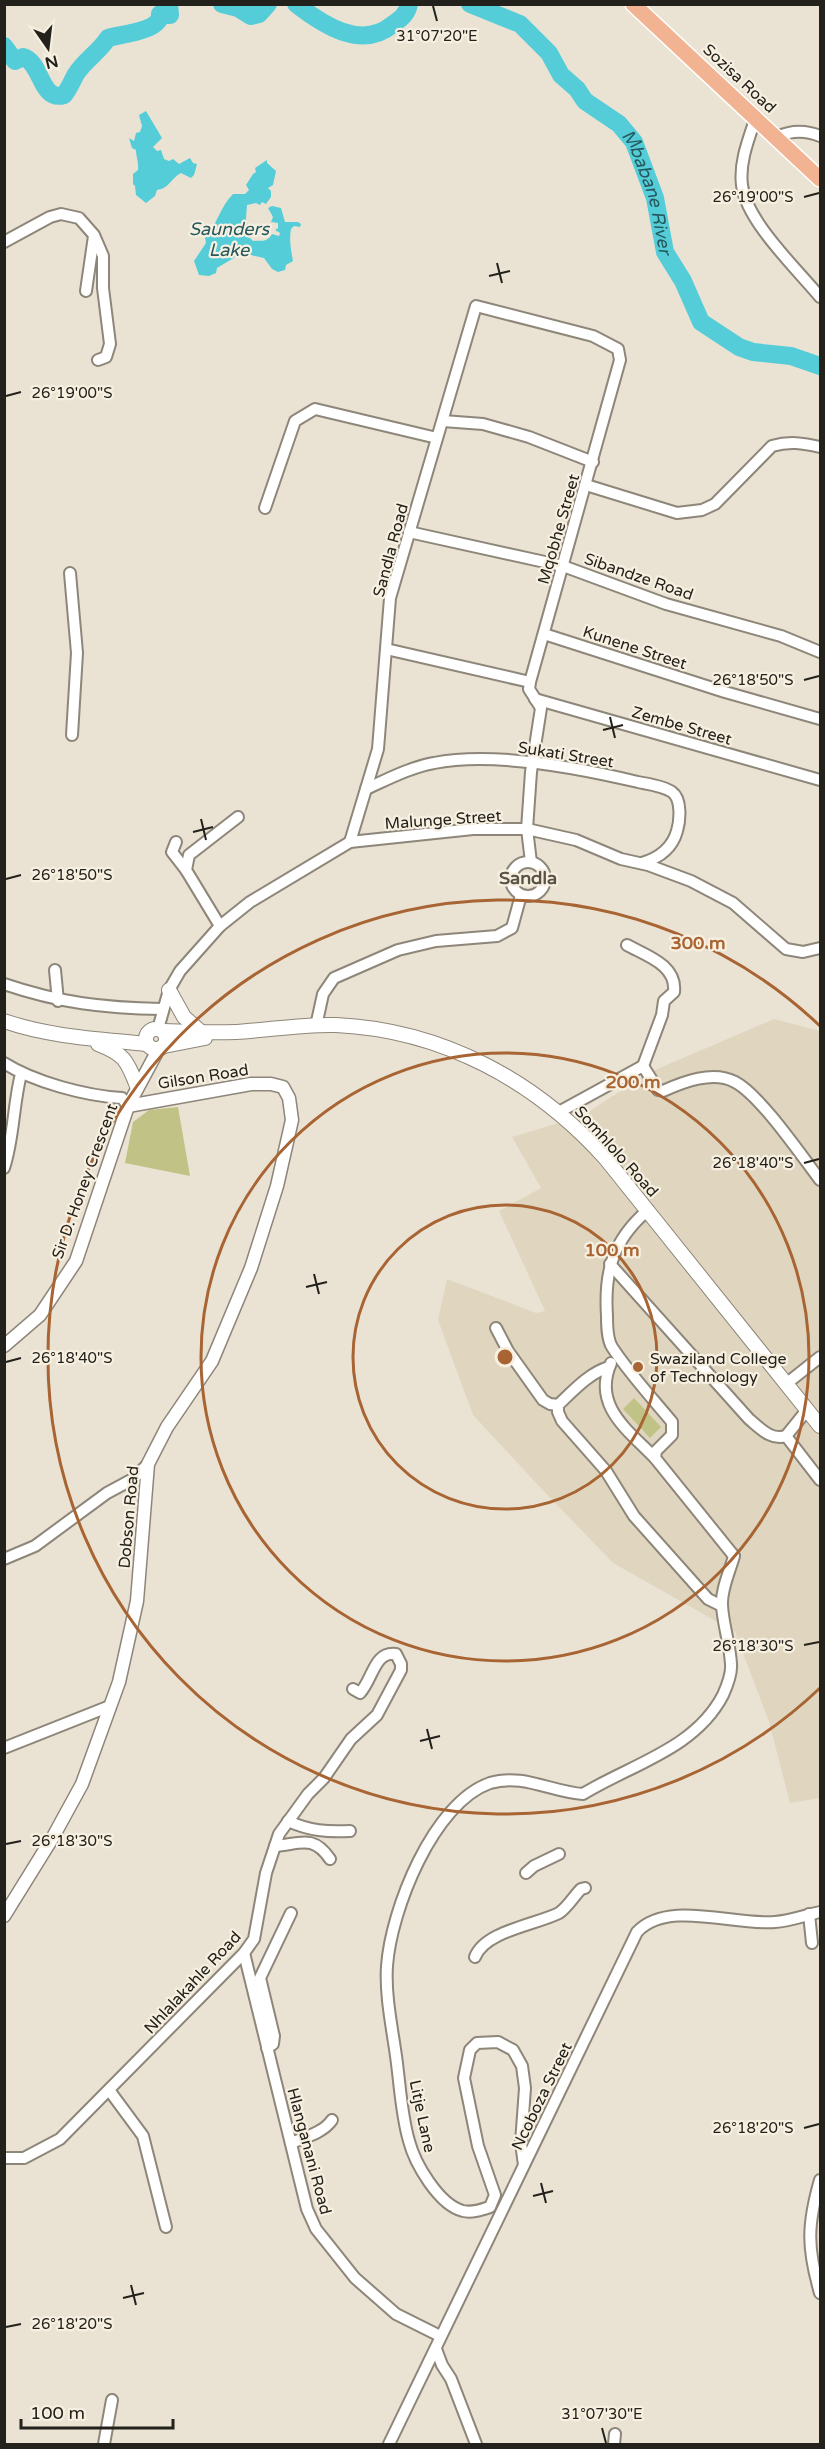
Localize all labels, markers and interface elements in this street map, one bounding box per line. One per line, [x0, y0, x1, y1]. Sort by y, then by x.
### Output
north arrow [18, 18, 78, 78]
text: 31°07'20"E [396, 27, 478, 45]
street label: Sozisa Road [699, 40, 780, 118]
text: N [43, 50, 60, 73]
water label: Mbabane River [617, 125, 677, 258]
text: 26°19'00"S [713, 188, 793, 206]
water label: Saunders Lake [189, 218, 270, 261]
text: 26°19'00"S [32, 384, 112, 402]
street label: Mqobhe Street [534, 472, 584, 587]
street label: Sandla Road [369, 501, 413, 599]
street label: Sibandze Road [582, 549, 696, 605]
street label: Kunene Street [580, 622, 689, 674]
text: 26°18'50"S [713, 671, 793, 689]
street label: Zembe Street [629, 702, 734, 750]
street label: Sukati Street [516, 738, 615, 772]
street label: Malunge Street [384, 806, 502, 834]
text: 26°18'50"S [32, 866, 112, 884]
district label: Sandla [499, 867, 557, 889]
text: 300 m [670, 932, 726, 954]
street label: Gilson Road [156, 1060, 250, 1094]
text: 200 m [605, 1071, 661, 1093]
street label: Sir D. Honey Crescent [48, 1101, 122, 1262]
street label: Somhlolo Road [570, 1102, 662, 1201]
text: 26°18'40"S [713, 1154, 793, 1172]
text: 100 m [584, 1239, 640, 1261]
centre of rings [495, 1347, 515, 1367]
text: 26°18'40"S [32, 1349, 112, 1367]
place label: Swaziland College of Technology [650, 1349, 787, 1387]
marker: Swaziland College of Technology [631, 1360, 645, 1374]
street label: Dobson Road [115, 1465, 143, 1569]
text: 26°18'30"S [713, 1637, 793, 1655]
text: 26°18'30"S [32, 1832, 112, 1850]
street label: Nhlalakahle Road [140, 1927, 245, 2038]
street label: Ncoboza Street [507, 2039, 577, 2154]
street label: Litje Lane [405, 2078, 439, 2154]
street label: Hlanganani Road [282, 2086, 336, 2217]
text: 26°18'20"S [713, 2119, 793, 2137]
text: 26°18'20"S [32, 2315, 112, 2333]
scale bar [21, 2392, 172, 2430]
text: 100 m [30, 2402, 85, 2424]
text: 31°07'30"E [561, 2405, 643, 2423]

